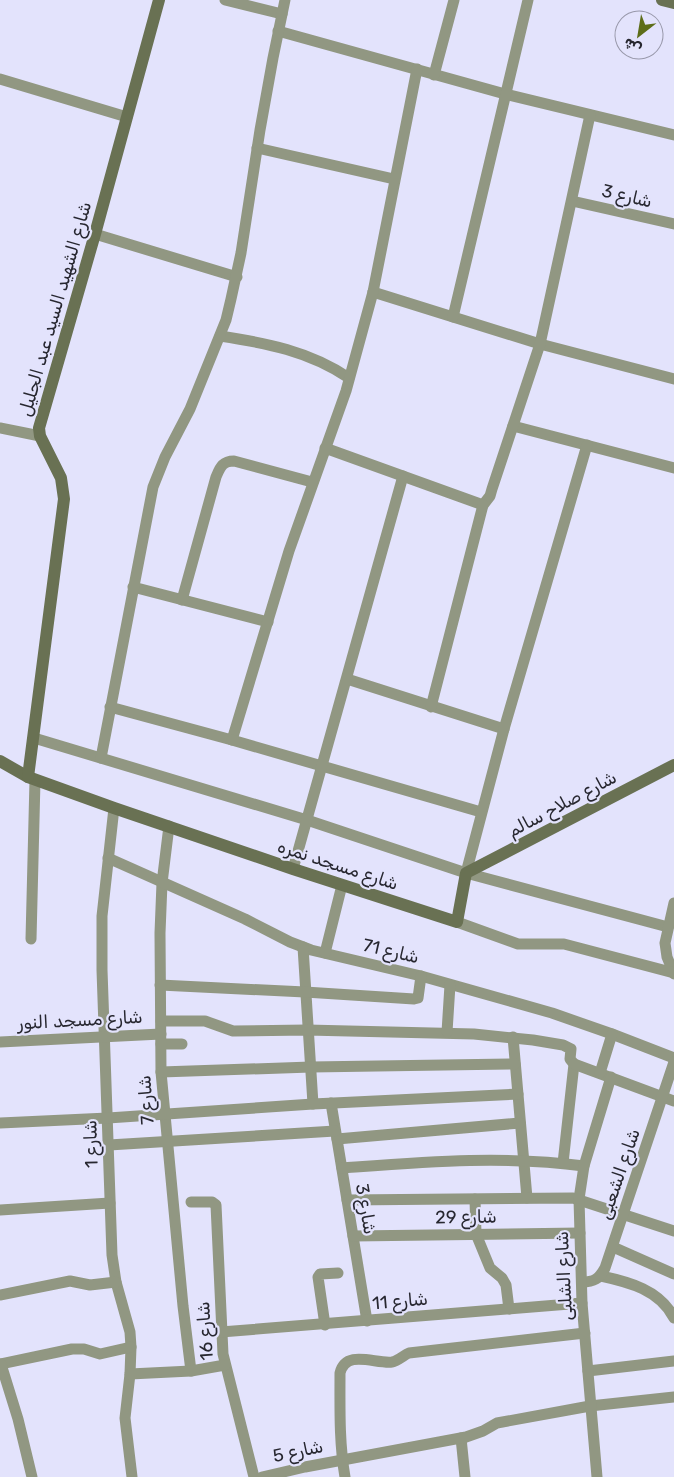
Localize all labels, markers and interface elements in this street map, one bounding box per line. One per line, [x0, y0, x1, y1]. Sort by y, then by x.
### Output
north arrow [614, 10, 664, 60]
text: ش [620, 34, 645, 58]
street label: شارع 3 [599, 180, 654, 213]
street label: شارع الشهيد السيد عبد الجليل [14, 199, 97, 419]
street label: شارع صلاح سالم [504, 766, 621, 843]
street label: شارع مسجد نمره [274, 835, 401, 896]
street label: شارع 71 [360, 934, 421, 969]
street label: شارع مسجد النور [16, 1006, 143, 1035]
street label: شارع 7 [133, 1074, 160, 1125]
street label: شارع 1 [79, 1120, 104, 1168]
street label: شارع الشعبى [593, 1126, 646, 1223]
street label: شارع 3 [350, 1182, 381, 1236]
street label: شارع 29 [435, 1205, 497, 1230]
street label: شارع الشلبى [551, 1231, 578, 1321]
street label: شارع 11 [371, 1288, 429, 1315]
street label: شارع 16 [192, 1301, 219, 1361]
street label: شارع 5 [271, 1435, 325, 1468]

